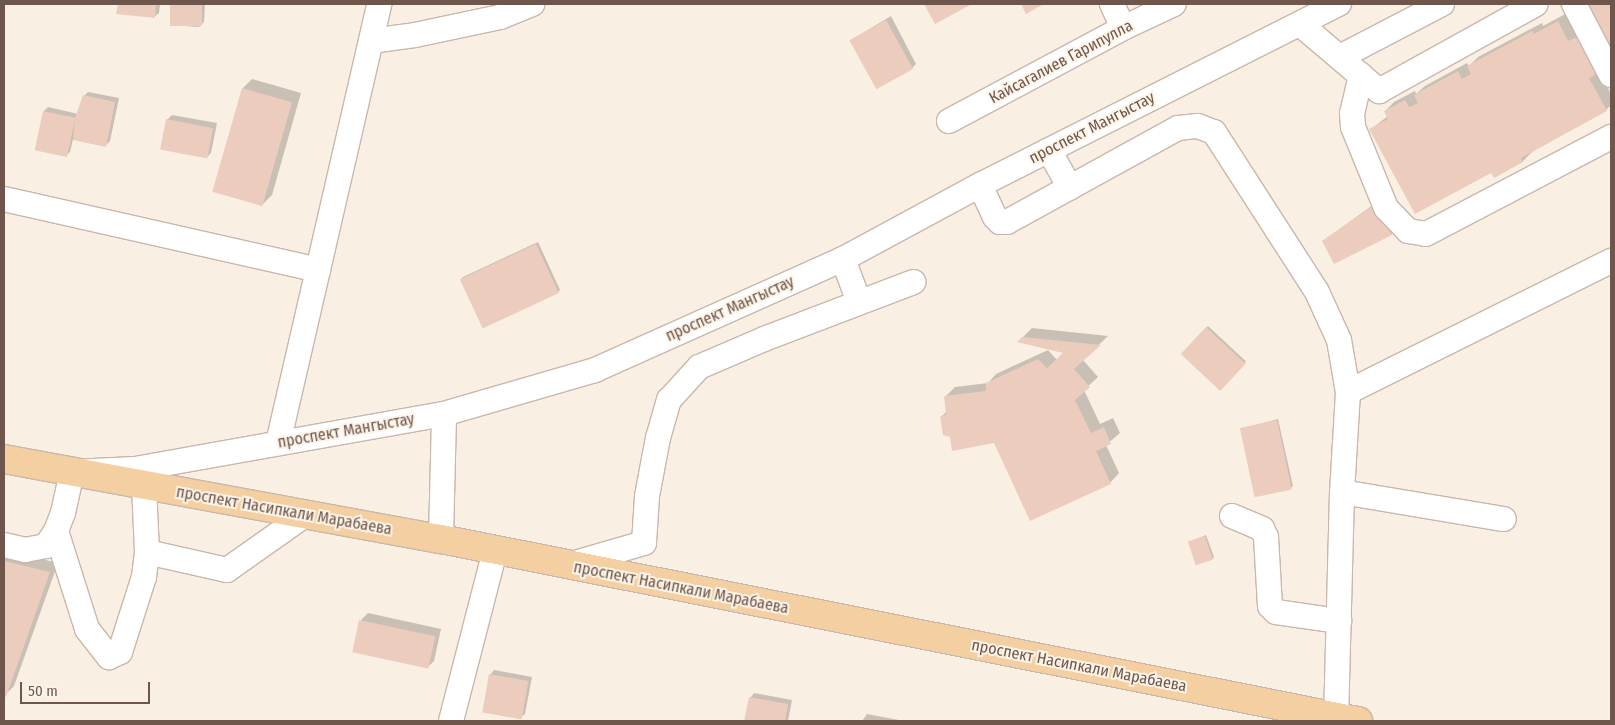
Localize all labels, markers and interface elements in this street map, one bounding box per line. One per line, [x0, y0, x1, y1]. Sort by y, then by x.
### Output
street label: Кайсагалиев Гарипулла [986, 16, 1136, 108]
street label: проспект Мангыстау [1026, 88, 1158, 168]
street label: проспект Мангыстау [663, 272, 797, 346]
street label: проспект Мангыстау [276, 410, 416, 452]
street label: проспект Насипкали Марабаева [175, 483, 393, 539]
street label: проспект Насипкали Марабаева [572, 558, 790, 618]
street label: проспект Насипкали Марабаева [970, 636, 1188, 696]
scale bar [22, 672, 152, 704]
text: 50 m [28, 682, 58, 700]

